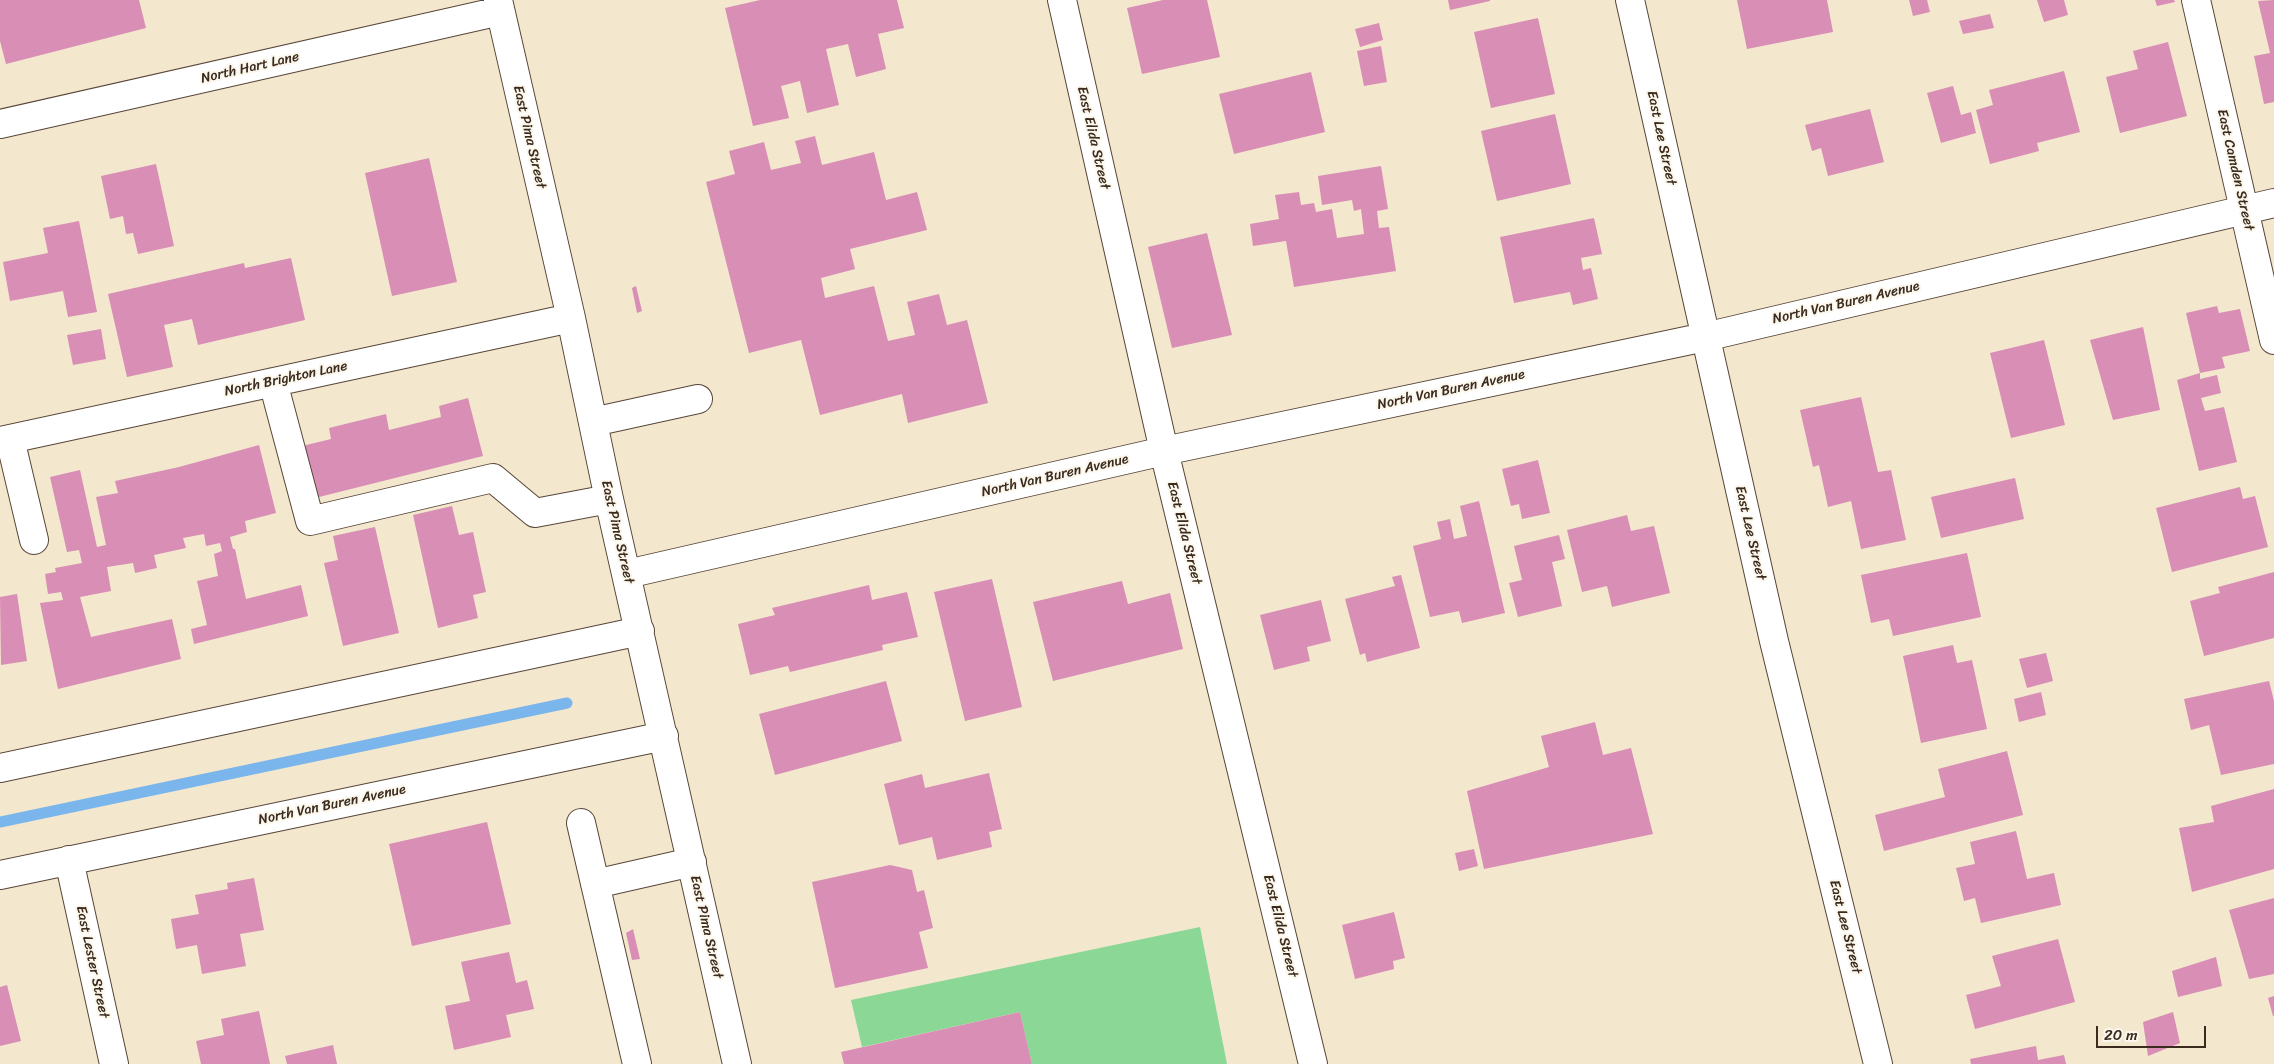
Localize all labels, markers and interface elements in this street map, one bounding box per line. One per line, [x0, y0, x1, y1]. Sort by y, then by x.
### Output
street label: North Hart Lane [199, 49, 301, 87]
street label: East Pima Street [509, 84, 549, 190]
street label: East Elida Street [1073, 85, 1113, 191]
street label: East Lee Street [1643, 89, 1679, 187]
street label: East Camden Street [2213, 108, 2257, 232]
street label: North Van Buren Avenue [1771, 278, 1921, 328]
street label: North Brighton Lane [223, 358, 349, 400]
street label: North Van Buren Avenue [1376, 366, 1526, 414]
street label: North Van Buren Avenue [980, 451, 1130, 501]
street label: East Pima Street [597, 479, 637, 585]
street label: East Elida Street [1163, 480, 1205, 586]
street label: East Lee Street [1731, 484, 1769, 582]
street label: North Van Buren Avenue [257, 781, 407, 829]
street label: East Elida Street [1259, 873, 1301, 979]
street label: East Pima Street [686, 874, 726, 980]
street label: East Lee Street [1825, 878, 1865, 976]
street label: East Lester Street [72, 904, 112, 1020]
scale bar [2099, 1016, 2209, 1048]
text: 20 m [2104, 1022, 2138, 1048]

